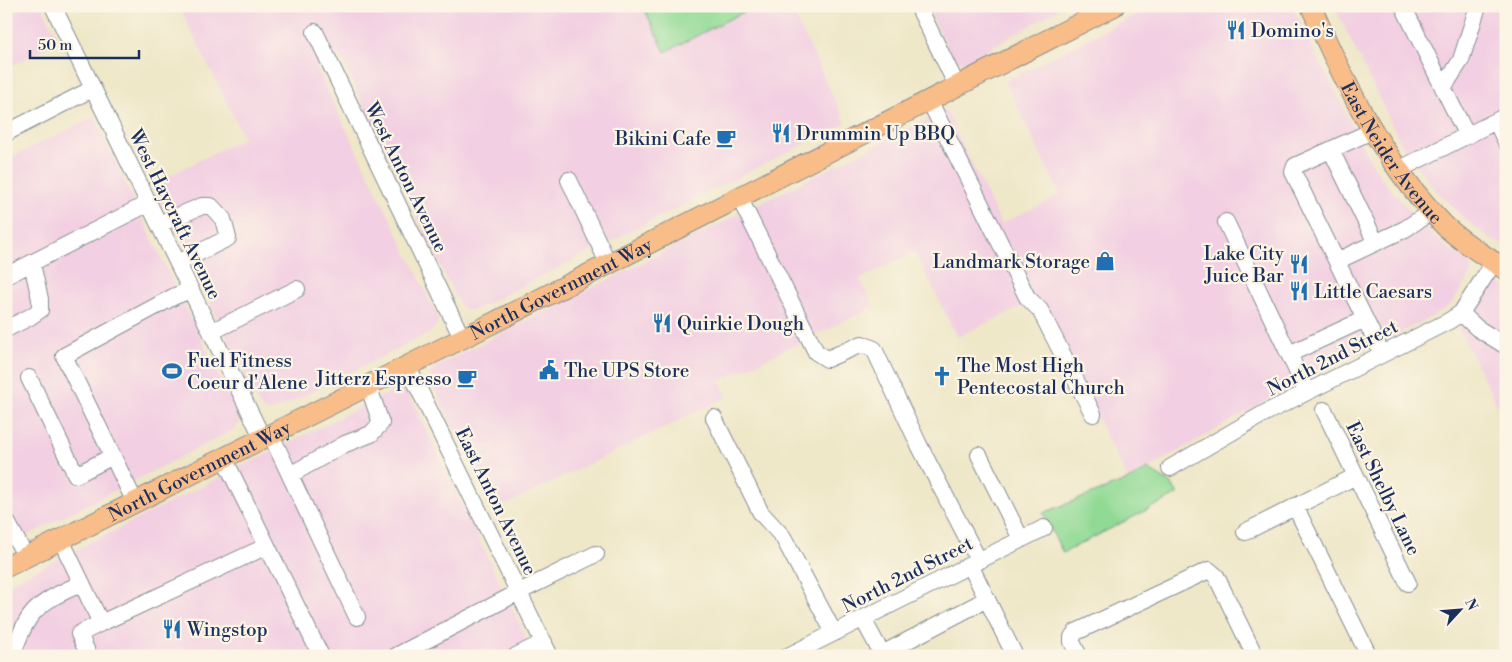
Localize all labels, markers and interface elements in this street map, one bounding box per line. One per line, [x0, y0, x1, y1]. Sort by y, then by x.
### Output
restaurant icon: Domino's [1225, 19, 1247, 41]
place label: Domino's [1251, 19, 1334, 43]
scale bar [30, 28, 139, 60]
text: 50 m [38, 36, 72, 55]
street label: East Neider Avenue [1335, 78, 1448, 229]
street label: West Anton Avenue [359, 98, 453, 256]
restaurant icon: Drummin Up BBQ [770, 122, 792, 144]
place label: Drummin Up BBQ [796, 122, 955, 146]
street label: West Haycraft Avenue [123, 125, 227, 303]
place label: Bikini Cafe [614, 127, 711, 151]
cafe icon: Bikini Cafe [715, 127, 737, 149]
street label: North Government Way [466, 232, 657, 346]
place label: Lake City Juice Bar [1203, 242, 1285, 288]
place label: Landmark Storage [933, 250, 1090, 274]
shop icon: Landmark Storage [1094, 250, 1116, 272]
restaurant icon: Lake City Juice Bar [1288, 253, 1310, 275]
restaurant icon: Little Caesars [1288, 280, 1310, 302]
place label: Little Caesars [1314, 280, 1432, 304]
restaurant icon: Quirkie Dough [651, 312, 673, 334]
place label: Quirkie Dough [677, 312, 804, 336]
street label: North 2nd Street [1263, 314, 1402, 401]
place label: Fuel Fitness Coeur d'Alene [187, 349, 308, 395]
place label: The Most High Pentecostal Church [957, 354, 1125, 400]
public building icon: The UPS Store [538, 359, 560, 381]
place label: The UPS Store [564, 359, 689, 383]
sports icon: Fuel Fitness Coeur d'Alene [161, 360, 183, 382]
church icon: The Most High Pentecostal Church [931, 365, 953, 387]
place label: Jitterz Espresso [315, 367, 452, 391]
cafe icon: Jitterz Espresso [456, 367, 478, 389]
street label: North Government Way [104, 415, 296, 527]
street label: East Shelby Lane [1340, 417, 1426, 559]
street label: East Anton Avenue [450, 424, 542, 579]
street label: North 2nd Street [838, 531, 977, 618]
north arrow [1434, 584, 1484, 634]
text: N [1460, 596, 1481, 614]
restaurant icon: Wingstop [161, 618, 183, 640]
place label: Wingstop [186, 618, 268, 642]

